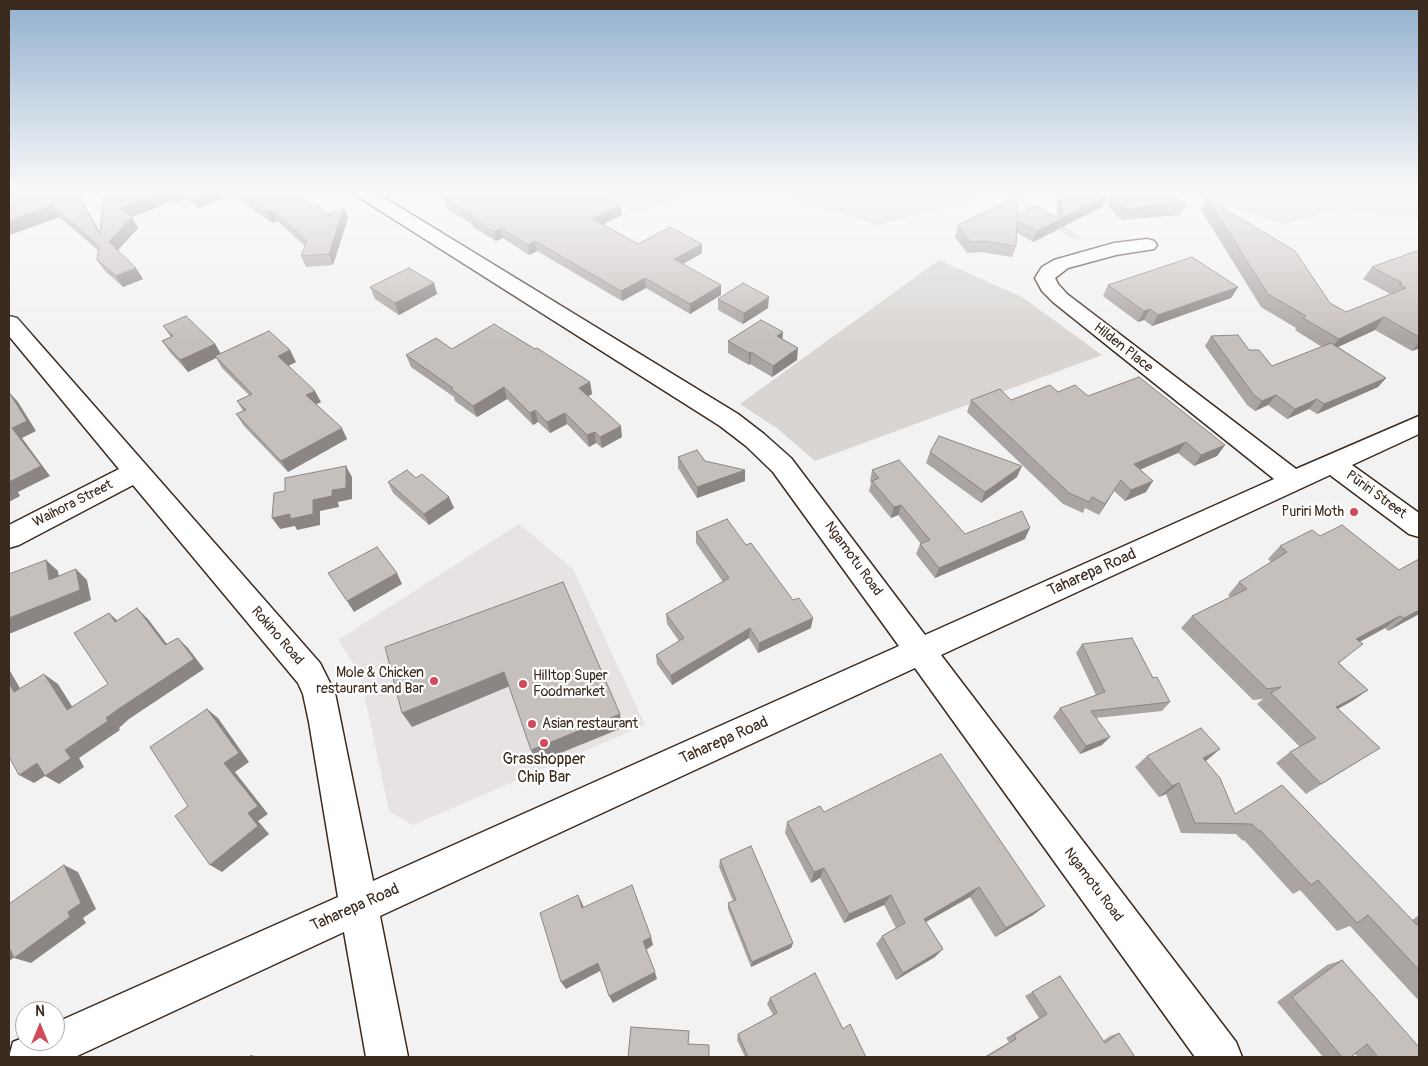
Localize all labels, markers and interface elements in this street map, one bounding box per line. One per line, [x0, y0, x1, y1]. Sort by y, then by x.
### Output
street label: Hilden Place [1090, 320, 1156, 376]
street label: Pūriri Street [1342, 467, 1410, 523]
street label: Waihora Street [30, 477, 116, 531]
place label: Puriri Moth [1281, 504, 1344, 520]
marker: Puriri Moth [1348, 506, 1360, 518]
street label: Ngamotu Road [820, 519, 886, 599]
street label: Taharepa Road [1045, 545, 1139, 601]
street label: Rokino Road [247, 603, 307, 669]
place label: Mole & Chicken restaurant and Bar [316, 665, 424, 698]
place label: Hilltop Super Foodmarket [533, 668, 608, 700]
marker: Mole & Chicken restaurant and Bar [428, 675, 440, 687]
marker: Hilltop Super Foodmarket [517, 678, 529, 690]
street label: Taharepa Road [677, 713, 771, 769]
place label: Asian restaurant [542, 716, 638, 732]
marker: Asian restaurant [526, 718, 538, 730]
marker: Grasshopper Chip Bar [538, 737, 550, 749]
place label: Grasshopper Chip Bar [502, 750, 586, 788]
street label: Ngamotu Road [1060, 845, 1126, 925]
street label: Taharepa Road [308, 880, 402, 936]
north arrow [15, 1001, 65, 1051]
text: N [35, 1003, 45, 1020]

